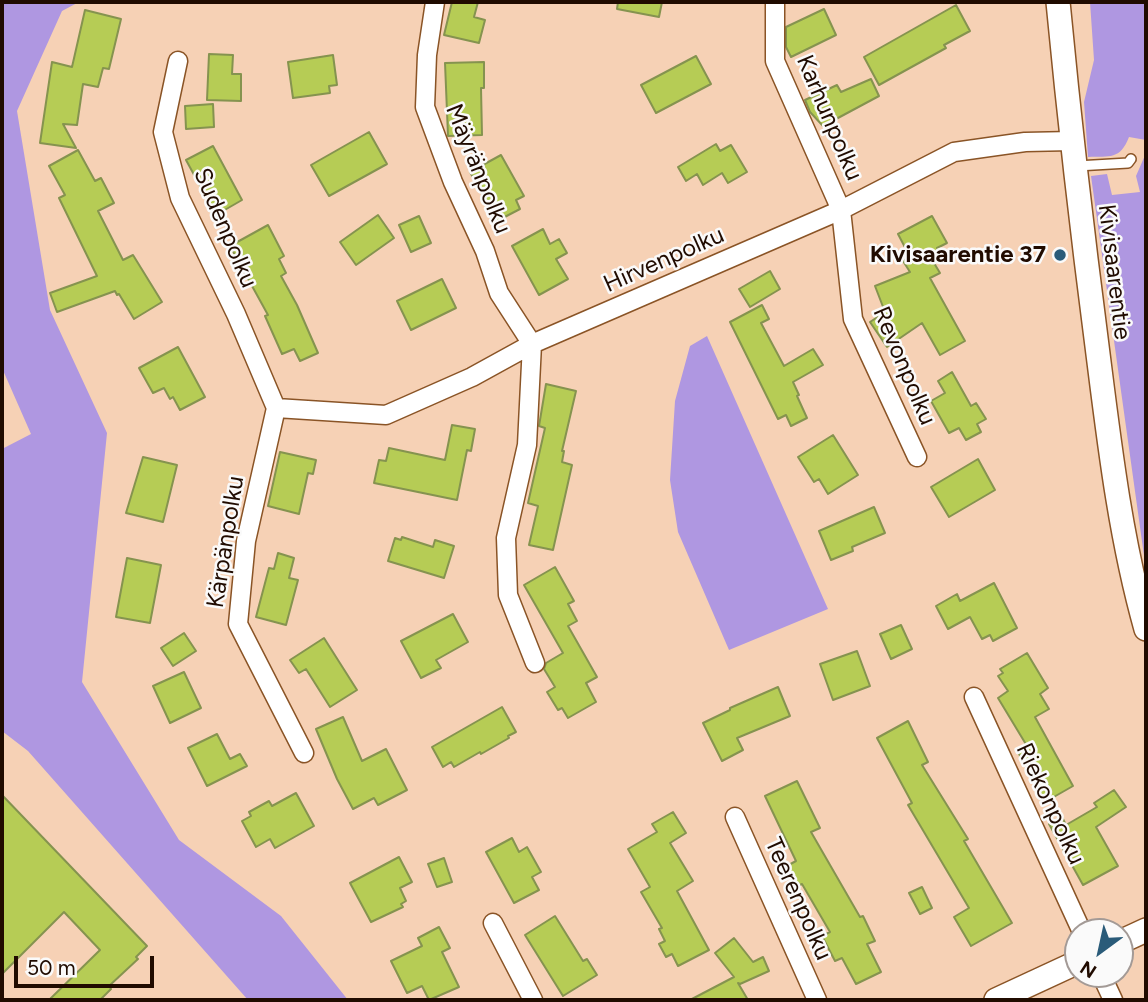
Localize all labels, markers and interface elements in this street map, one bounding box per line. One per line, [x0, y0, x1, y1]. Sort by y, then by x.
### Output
street label: Karhunpolku [790, 51, 868, 185]
street label: Mäyränpolku [439, 100, 517, 238]
street label: Sudenpolku [187, 164, 263, 292]
street label: Kivisaarentie [1091, 203, 1137, 341]
street label: Hirvenpolku [599, 221, 729, 299]
place label: Kivisaarentie 37 [870, 241, 1046, 269]
marker: Kivisaarentie 37 [1052, 247, 1068, 263]
street label: Revonpolku [866, 303, 942, 429]
street label: Kärpänpolku [201, 474, 251, 610]
street label: Riekonpolku [1009, 739, 1091, 869]
street label: Teerenpolku [758, 833, 838, 965]
north arrow [1064, 918, 1134, 988]
scale bar [18, 942, 158, 986]
text: 50 m [27, 955, 76, 980]
text: N [1076, 956, 1101, 983]

